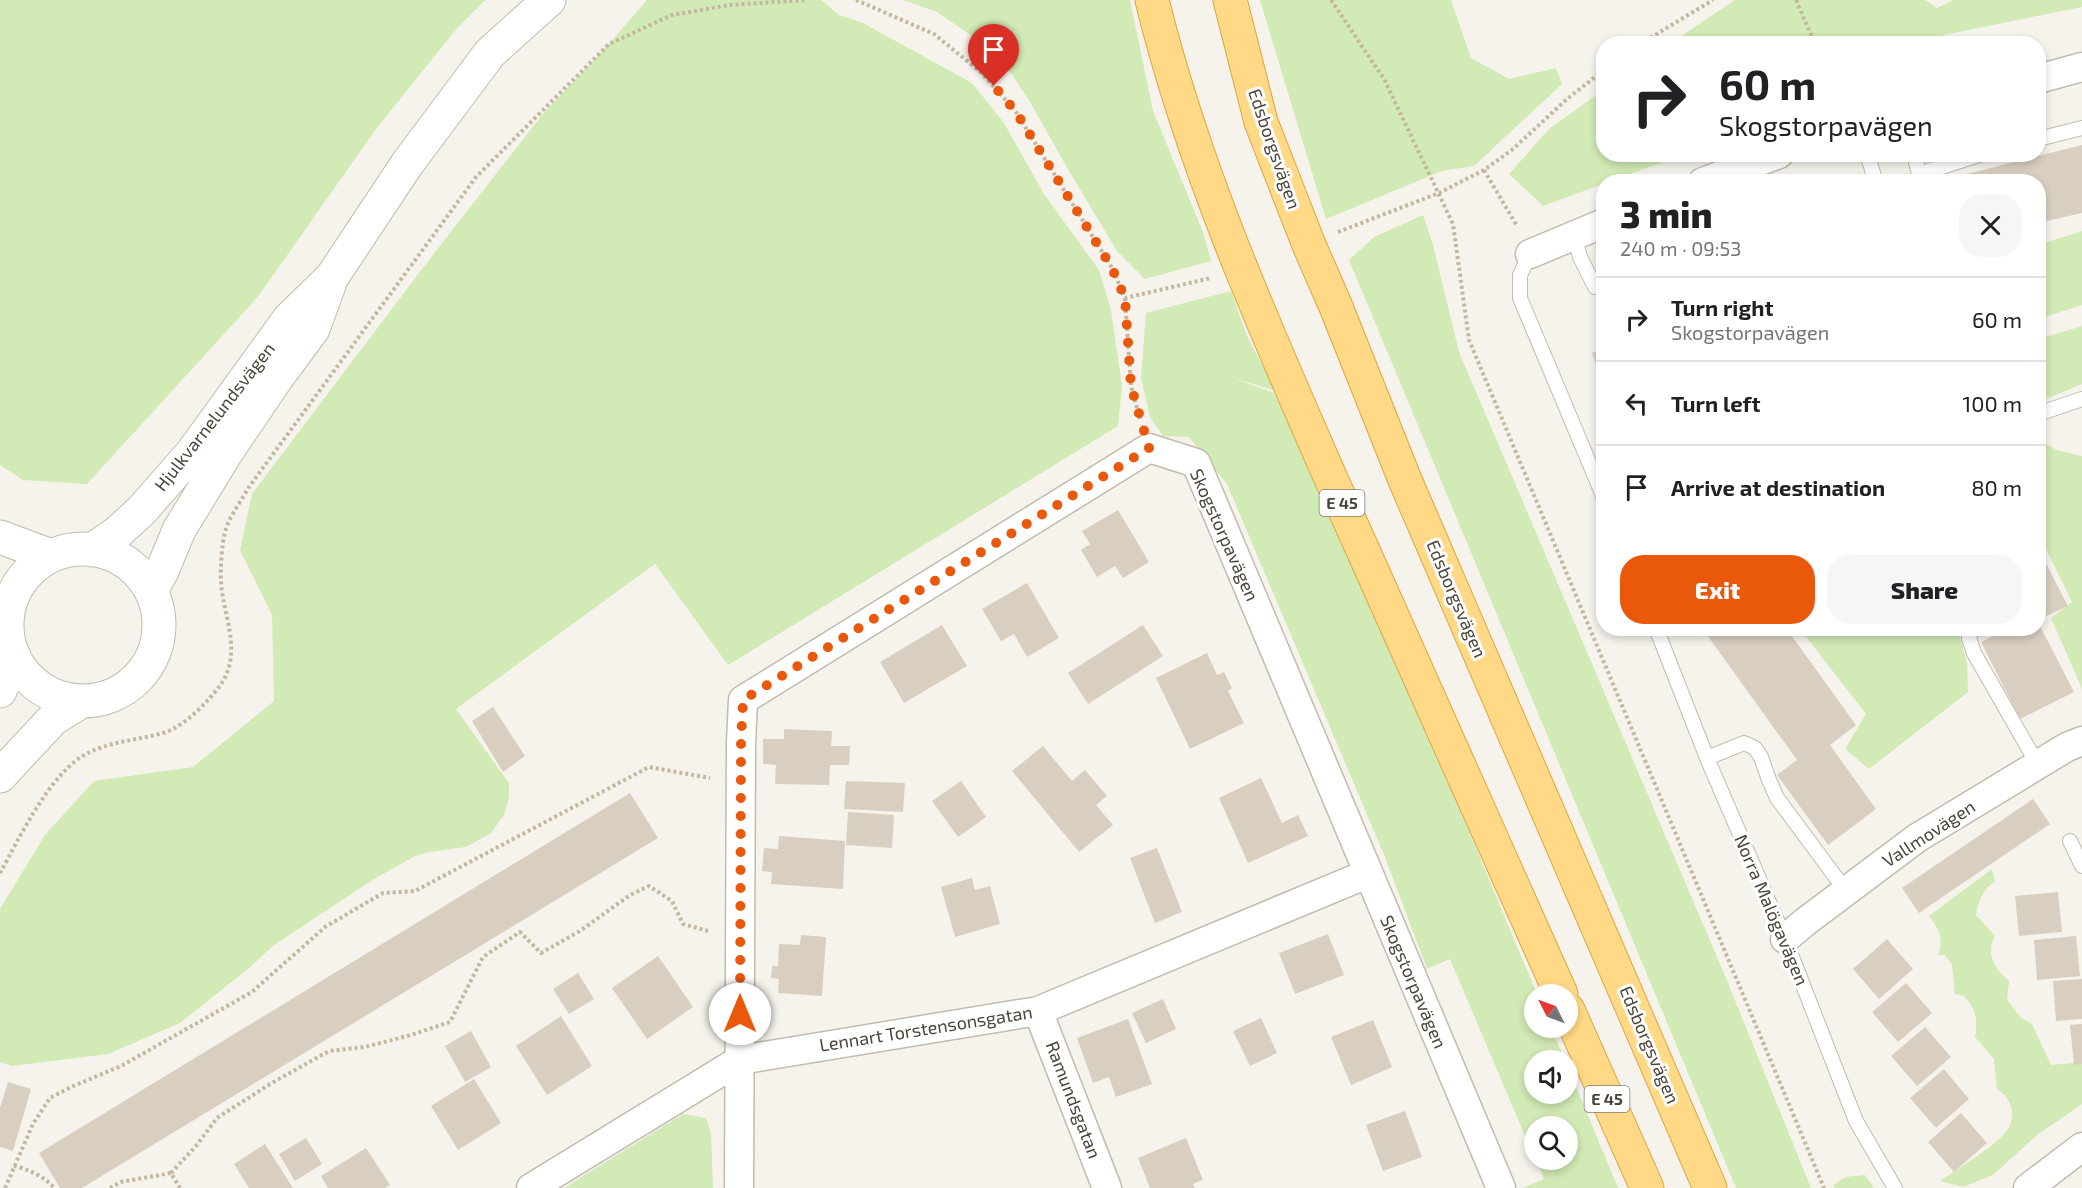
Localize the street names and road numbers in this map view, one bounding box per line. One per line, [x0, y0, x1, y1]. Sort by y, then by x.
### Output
street label: Edsborgsvägen [1244, 86, 1306, 212]
street label: Hjulkvarnelundsvägen [149, 338, 279, 495]
street label: Skogstorpavägen [1186, 465, 1264, 604]
road number: E 45 [1320, 490, 1364, 516]
street label: Edsborgsvägen [1422, 536, 1492, 661]
street label: Vallmovägen [1878, 795, 1979, 871]
street label: Norra Malögavägen [1730, 831, 1814, 988]
street label: Skogstorpavägen [1376, 912, 1452, 1051]
street label: Edsborgsvägen [1615, 982, 1685, 1107]
street label: Lennart Torstensonsgatan [818, 1000, 1034, 1056]
street label: Ramundsgatan [1041, 1038, 1106, 1161]
road number: E 45 [1584, 1086, 1630, 1112]

